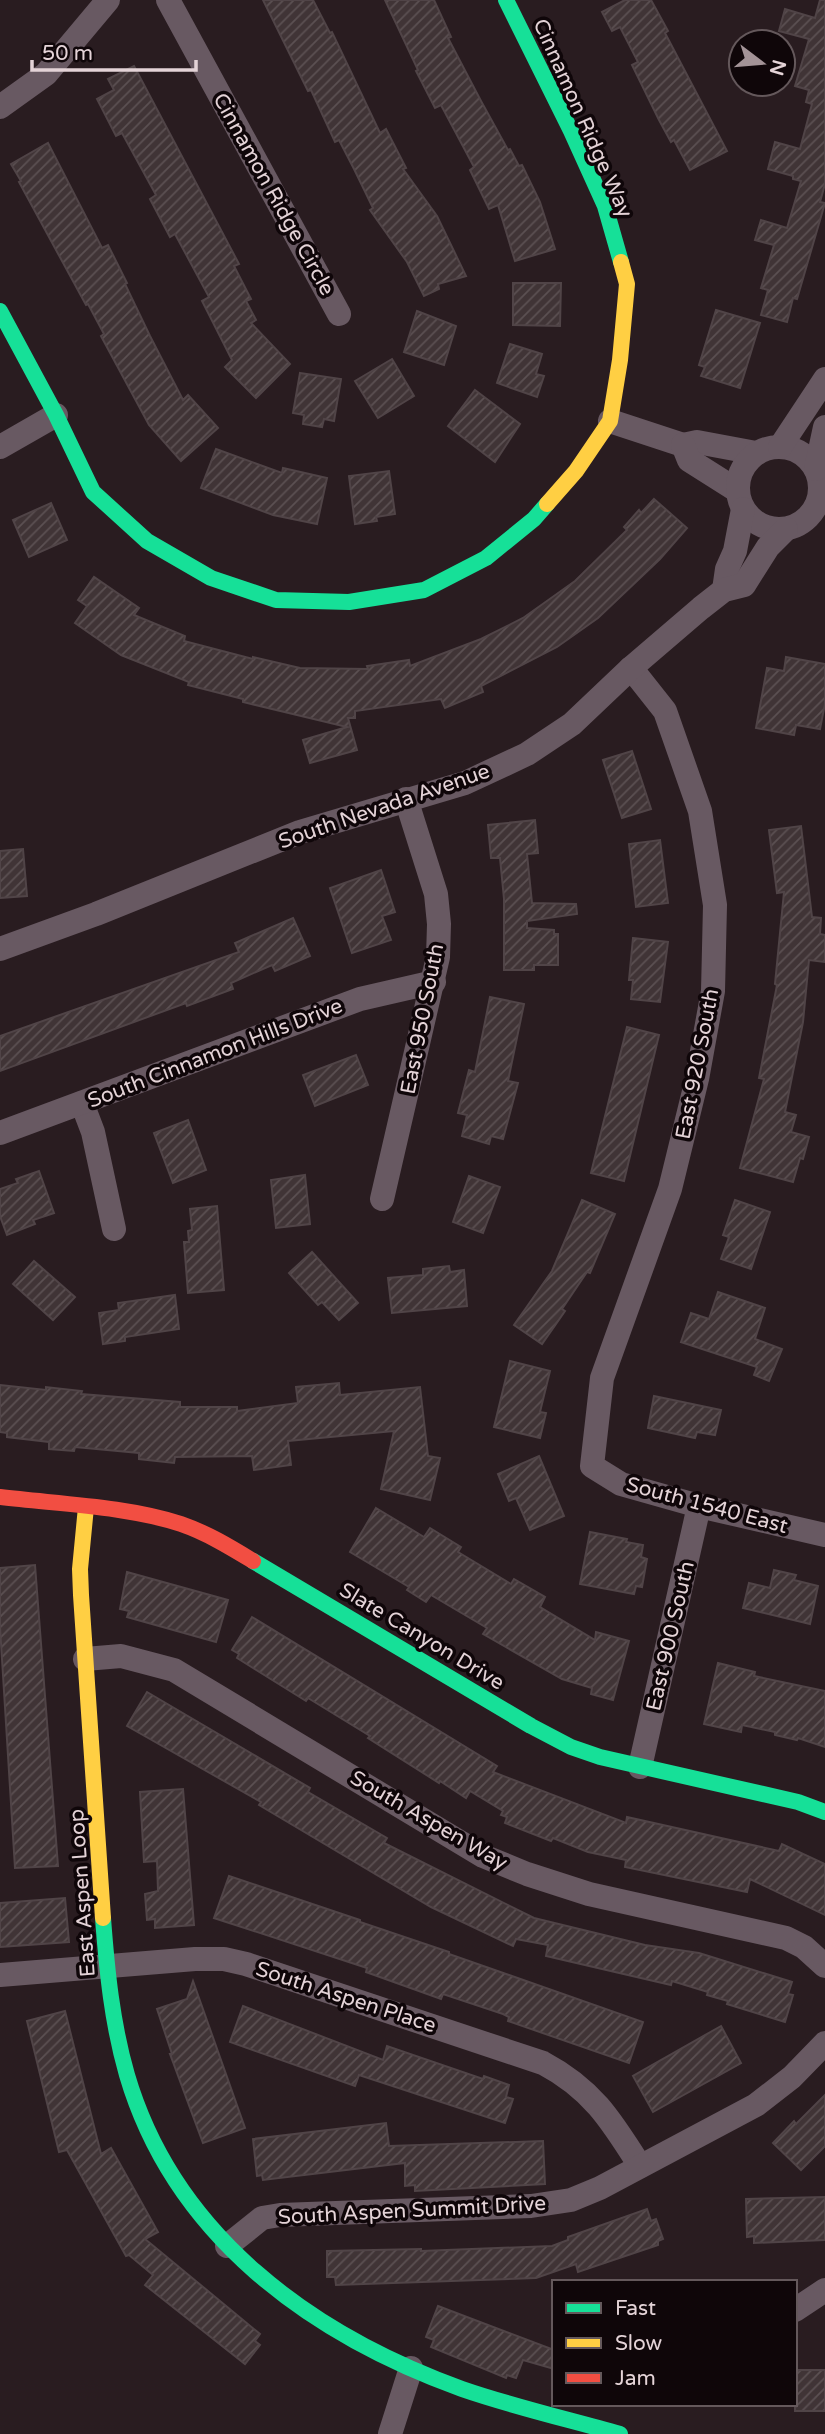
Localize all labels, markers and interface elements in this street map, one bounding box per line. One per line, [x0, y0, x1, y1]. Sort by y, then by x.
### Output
street label: Cinnamon Ridge Way [527, 15, 638, 221]
scale bar [32, 28, 196, 72]
north arrow [727, 28, 797, 98]
text: 50 m [42, 41, 93, 66]
text: N [765, 57, 790, 78]
street label: Cinnamon Ridge Circle [208, 89, 340, 300]
street label: South Nevada Avenue [275, 759, 493, 854]
street label: East 950 South [396, 942, 449, 1097]
street label: East 920 South [671, 987, 724, 1142]
street label: South Cinnamon Hills Drive [84, 993, 346, 1114]
street label: South 1540 East [623, 1472, 790, 1539]
street label: East 900 South [641, 1559, 700, 1713]
street label: Slate Canyon Drive [335, 1577, 509, 1696]
street label: South Aspen Way [346, 1765, 512, 1876]
street label: East Aspen Loop [64, 1808, 101, 1978]
street label: South Aspen Place [253, 1957, 439, 2038]
street label: South Aspen Summit Drive [277, 2191, 547, 2230]
legend [552, 2280, 797, 2406]
text: Fast [615, 2296, 656, 2321]
text: Slow [615, 2331, 663, 2356]
text: Jam [615, 2366, 656, 2391]

